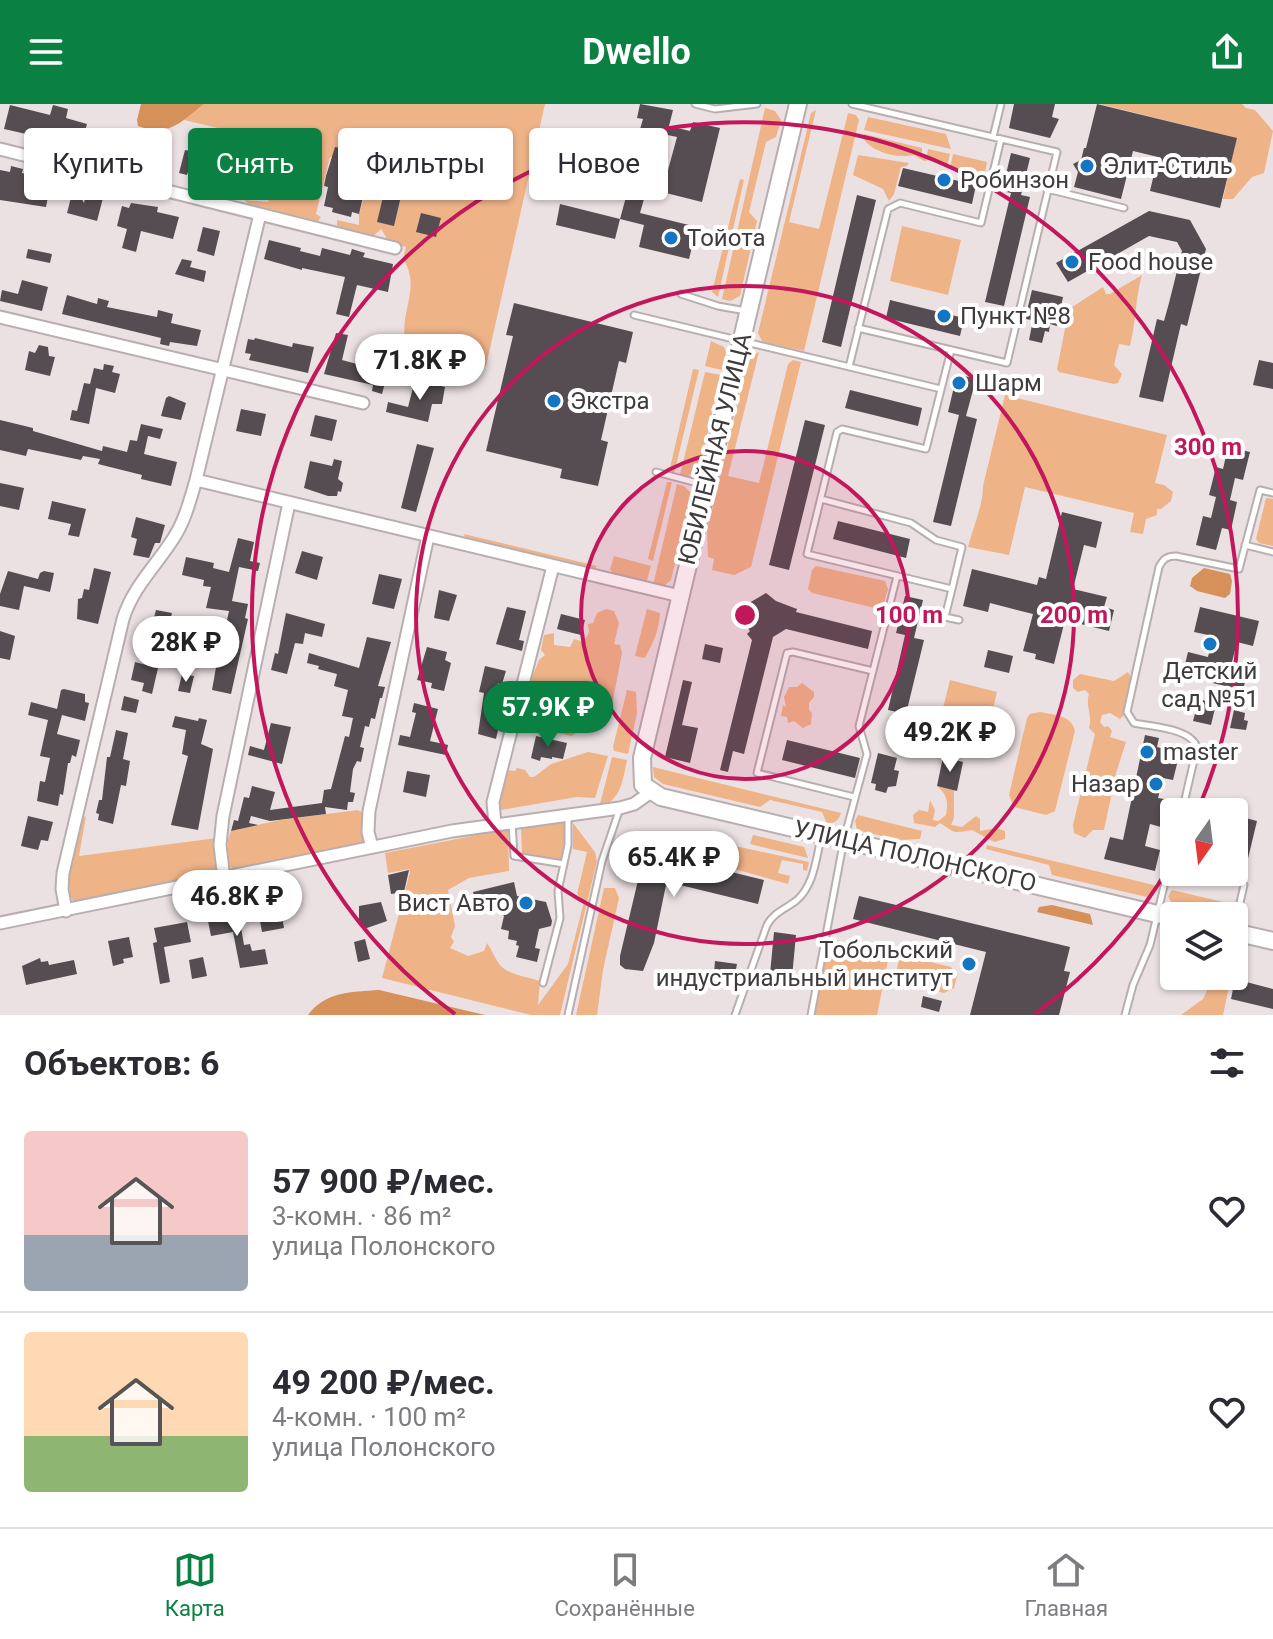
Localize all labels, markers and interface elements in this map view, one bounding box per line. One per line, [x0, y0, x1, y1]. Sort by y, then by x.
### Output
icon: menu [24, 30, 68, 74]
icon: share [1205, 30, 1249, 74]
text: Dwello [582, 31, 691, 73]
chip: Купить [24, 128, 172, 200]
chip: Снять [188, 128, 322, 200]
chip: Фильтры [338, 128, 513, 200]
chip: Новое [529, 128, 668, 200]
place label: Элит-Стиль [1103, 152, 1233, 180]
marker: Элит-Стиль [1078, 157, 1096, 175]
place label: Робинзон [960, 166, 1069, 194]
marker: Робинзон [935, 171, 953, 189]
place label: Тойота [687, 224, 766, 252]
marker: Тойота [662, 229, 680, 247]
place label: Food house [1088, 248, 1213, 276]
marker: Food house [1063, 253, 1081, 271]
place label: Пункт №8 [960, 302, 1071, 330]
marker: Пункт №8 [935, 307, 953, 325]
street label: ЮБИЛЕЙНАЯ УЛИЦА [673, 330, 757, 568]
pin: 71.8K ₽ [346, 334, 494, 402]
text: 71.8K ₽ [373, 345, 467, 375]
place label: Шарм [975, 369, 1042, 397]
marker: Шарм [950, 374, 968, 392]
place label: Экстра [570, 387, 650, 415]
marker: Экстра [545, 392, 563, 410]
text: 300 m [1174, 433, 1242, 461]
centre of rings [731, 601, 759, 629]
text: 100 m [875, 601, 943, 629]
text: 200 m [1040, 601, 1108, 629]
pin: 28K ₽ [130, 616, 242, 684]
text: 28K ₽ [150, 627, 222, 657]
marker: Детский сад №51 [1201, 635, 1219, 653]
place label: Детский сад №51 [1161, 657, 1259, 713]
pin: 57.9K ₽ [474, 681, 622, 749]
text: 57.9K ₽ [501, 692, 595, 722]
pin: 49.2K ₽ [876, 706, 1024, 774]
text: 49.2K ₽ [903, 717, 997, 747]
place label: master [1163, 738, 1238, 766]
marker: master [1138, 743, 1156, 761]
place label: Назар [1071, 770, 1140, 798]
marker: Назар [1147, 775, 1165, 793]
north arrow [1160, 798, 1248, 886]
map controls [1160, 798, 1248, 990]
street label: УЛИЦА ПОЛОНСКОГО [791, 814, 1039, 898]
pin: 65.4K ₽ [600, 831, 748, 899]
text: 65.4K ₽ [627, 842, 721, 872]
pin: 46.8K ₽ [163, 870, 311, 938]
text: 46.8K ₽ [190, 881, 284, 911]
place label: Вист Авто [397, 889, 510, 917]
marker: Вист Авто [517, 894, 535, 912]
button: layers [1160, 902, 1248, 990]
place label: Тобольский индустриальный институт [656, 936, 953, 992]
marker: Тобольский индустриальный институт [960, 955, 978, 973]
icon: filters [1205, 1041, 1249, 1085]
text: Объектов: 6 [24, 1043, 219, 1083]
text: 57 900 ₽/мес. [272, 1161, 495, 1201]
icon: home [88, 1163, 184, 1259]
icon: heart [1205, 1189, 1249, 1233]
text: 3-комн. · 86 m² [272, 1201, 451, 1231]
text: улица Полонского [272, 1231, 496, 1261]
text: 49 200 ₽/мес. [272, 1362, 495, 1402]
icon: home [88, 1364, 184, 1460]
icon: heart [1205, 1390, 1249, 1434]
text: 4-комн. · 100 m² [272, 1402, 466, 1432]
text: улица Полонского [272, 1432, 496, 1462]
tab: Карта [165, 1548, 225, 1621]
tab: Сохранённые [554, 1548, 695, 1621]
tab: Главная [1025, 1548, 1108, 1621]

